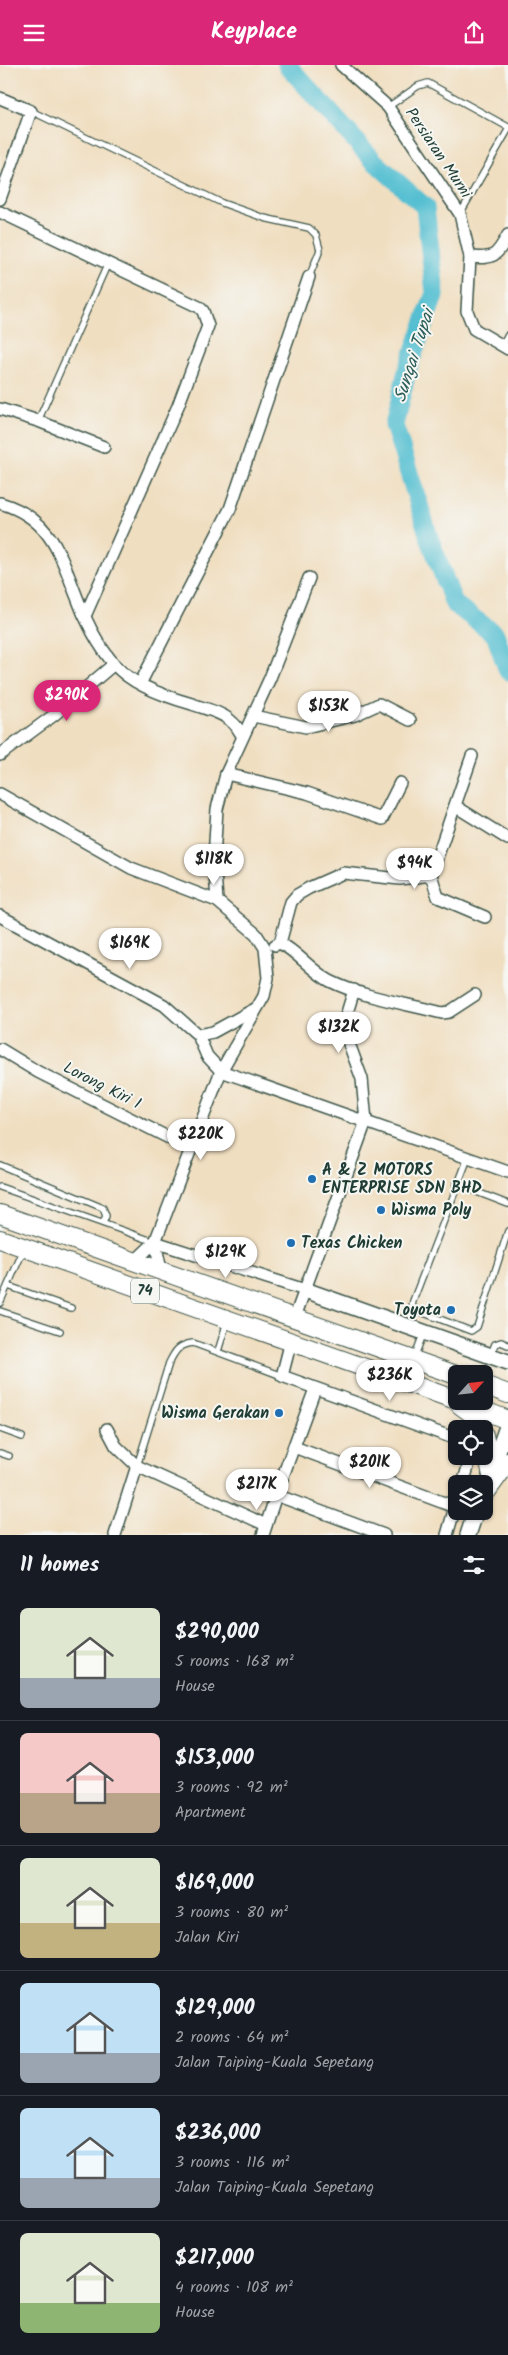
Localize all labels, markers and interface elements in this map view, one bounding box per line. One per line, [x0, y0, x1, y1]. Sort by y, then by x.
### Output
text: Keyplace [211, 15, 297, 50]
icon: menu [20, 19, 48, 47]
icon: share [460, 19, 488, 47]
street label: Persiaran Murni [398, 102, 478, 205]
water label: Sungai Tupai [386, 302, 445, 406]
pin: $290K [32, 679, 102, 722]
text: $290K [45, 683, 89, 708]
pin: $153K [294, 691, 364, 733]
text: $153K [309, 694, 349, 719]
pin: $118K [179, 843, 249, 886]
text: $118K [195, 847, 233, 872]
pin: $94K [385, 847, 445, 890]
text: $94K [397, 851, 433, 876]
pin: $169K [95, 927, 165, 970]
text: $169K [110, 931, 150, 956]
pin: $132K [304, 1011, 374, 1054]
text: $132K [318, 1015, 360, 1040]
street label: Lorong Kiri 1 [59, 1056, 145, 1116]
pin: $220K [166, 1119, 236, 1161]
text: $220K [178, 1122, 224, 1147]
place label: A & Z MOTORS ENTERPRISE SDN BHD [322, 1158, 482, 1201]
marker: A & Z MOTORS ENTERPRISE SDN BHD [306, 1173, 318, 1185]
place label: Wisma Poly [391, 1198, 472, 1223]
marker: Wisma Poly [375, 1204, 387, 1216]
place label: Texas Chicken [301, 1231, 402, 1256]
pin: $129K [191, 1237, 261, 1279]
marker: Texas Chicken [285, 1237, 297, 1249]
text: $129K [205, 1240, 247, 1265]
road number: 74 [131, 1279, 159, 1303]
place label: Toyota [394, 1298, 441, 1323]
marker: Toyota [445, 1304, 457, 1316]
pin: $236K [355, 1359, 425, 1402]
text: $236K [367, 1363, 413, 1388]
north arrow [448, 1365, 492, 1410]
map controls [448, 1365, 493, 1520]
place label: Wisma Gerakan [161, 1401, 269, 1426]
marker: Wisma Gerakan [273, 1407, 285, 1419]
button: locate [448, 1420, 493, 1465]
pin: $201K [335, 1447, 405, 1489]
text: $201K [349, 1450, 391, 1475]
pin: $217K [222, 1469, 292, 1511]
text: $217K [237, 1472, 277, 1497]
button: layers [448, 1475, 493, 1520]
text: 11 homes [20, 1549, 99, 1582]
icon: filters [460, 1551, 488, 1579]
text: $290,000 [175, 1616, 259, 1649]
icon: home [60, 1628, 120, 1688]
text: 5 rooms · 168 m² [175, 1649, 294, 1674]
text: House [175, 1674, 215, 1699]
text: $153,000 [175, 1742, 254, 1775]
icon: home [60, 1753, 120, 1813]
text: 3 rooms · 92 m² [175, 1775, 288, 1800]
text: Apartment [175, 1800, 246, 1825]
text: $169,000 [175, 1867, 254, 1900]
icon: home [60, 1878, 120, 1938]
text: 3 rooms · 80 m² [175, 1900, 288, 1925]
text: Jalan Kiri [175, 1925, 239, 1950]
text: $129,000 [175, 1992, 254, 2025]
icon: home [60, 2003, 120, 2063]
text: 2 rooms · 64 m² [175, 2025, 288, 2050]
text: Jalan Taiping-Kuala Sepetang [175, 2050, 374, 2075]
text: $236,000 [175, 2117, 260, 2150]
icon: home [60, 2128, 120, 2188]
text: 3 rooms · 116 m² [175, 2150, 290, 2175]
text: Jalan Taiping-Kuala Sepetang [175, 2175, 374, 2200]
text: $217,000 [175, 2242, 254, 2275]
icon: home [60, 2253, 120, 2313]
text: 4 rooms · 108 m² [175, 2275, 293, 2300]
text: House [175, 2300, 215, 2325]

